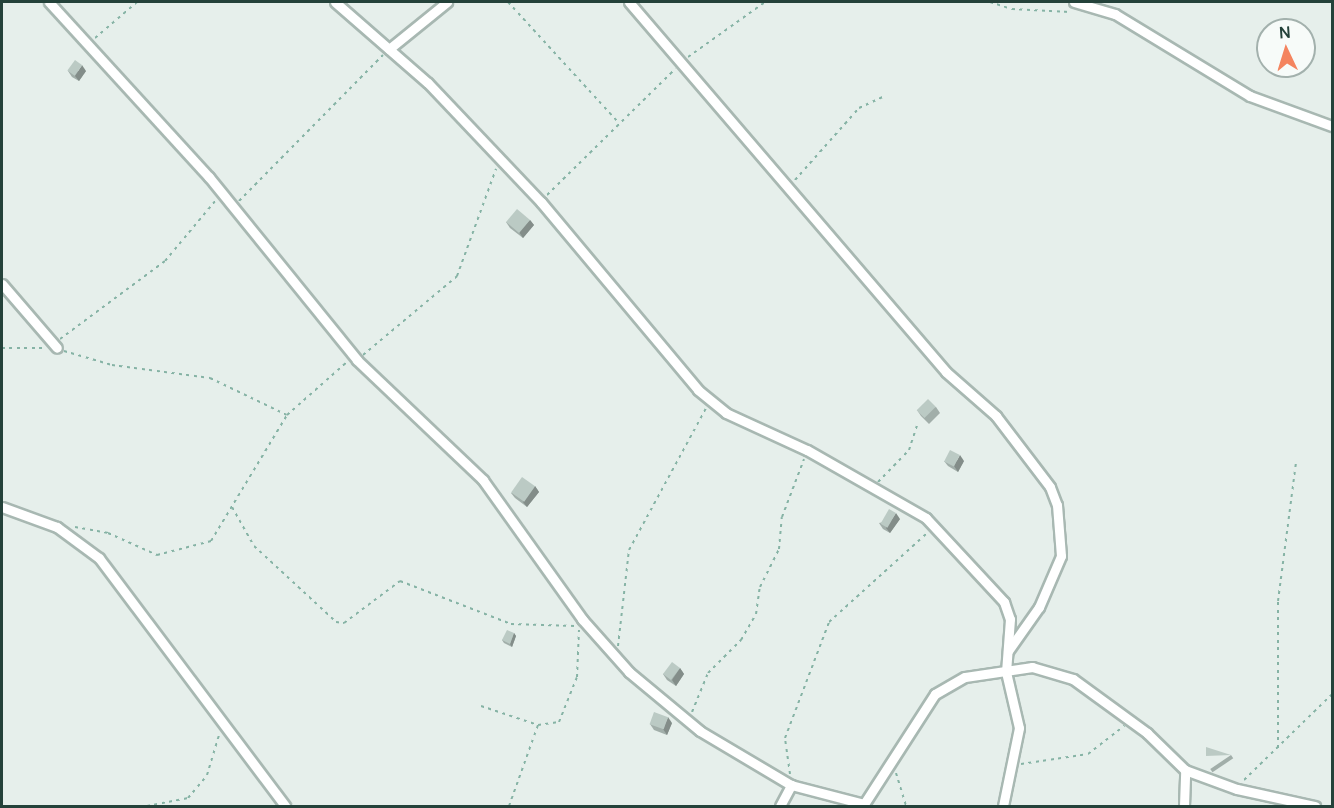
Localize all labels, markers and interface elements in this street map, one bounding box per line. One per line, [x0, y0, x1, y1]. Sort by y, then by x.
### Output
north arrow [1256, 18, 1316, 78]
text: N [1278, 21, 1291, 43]

